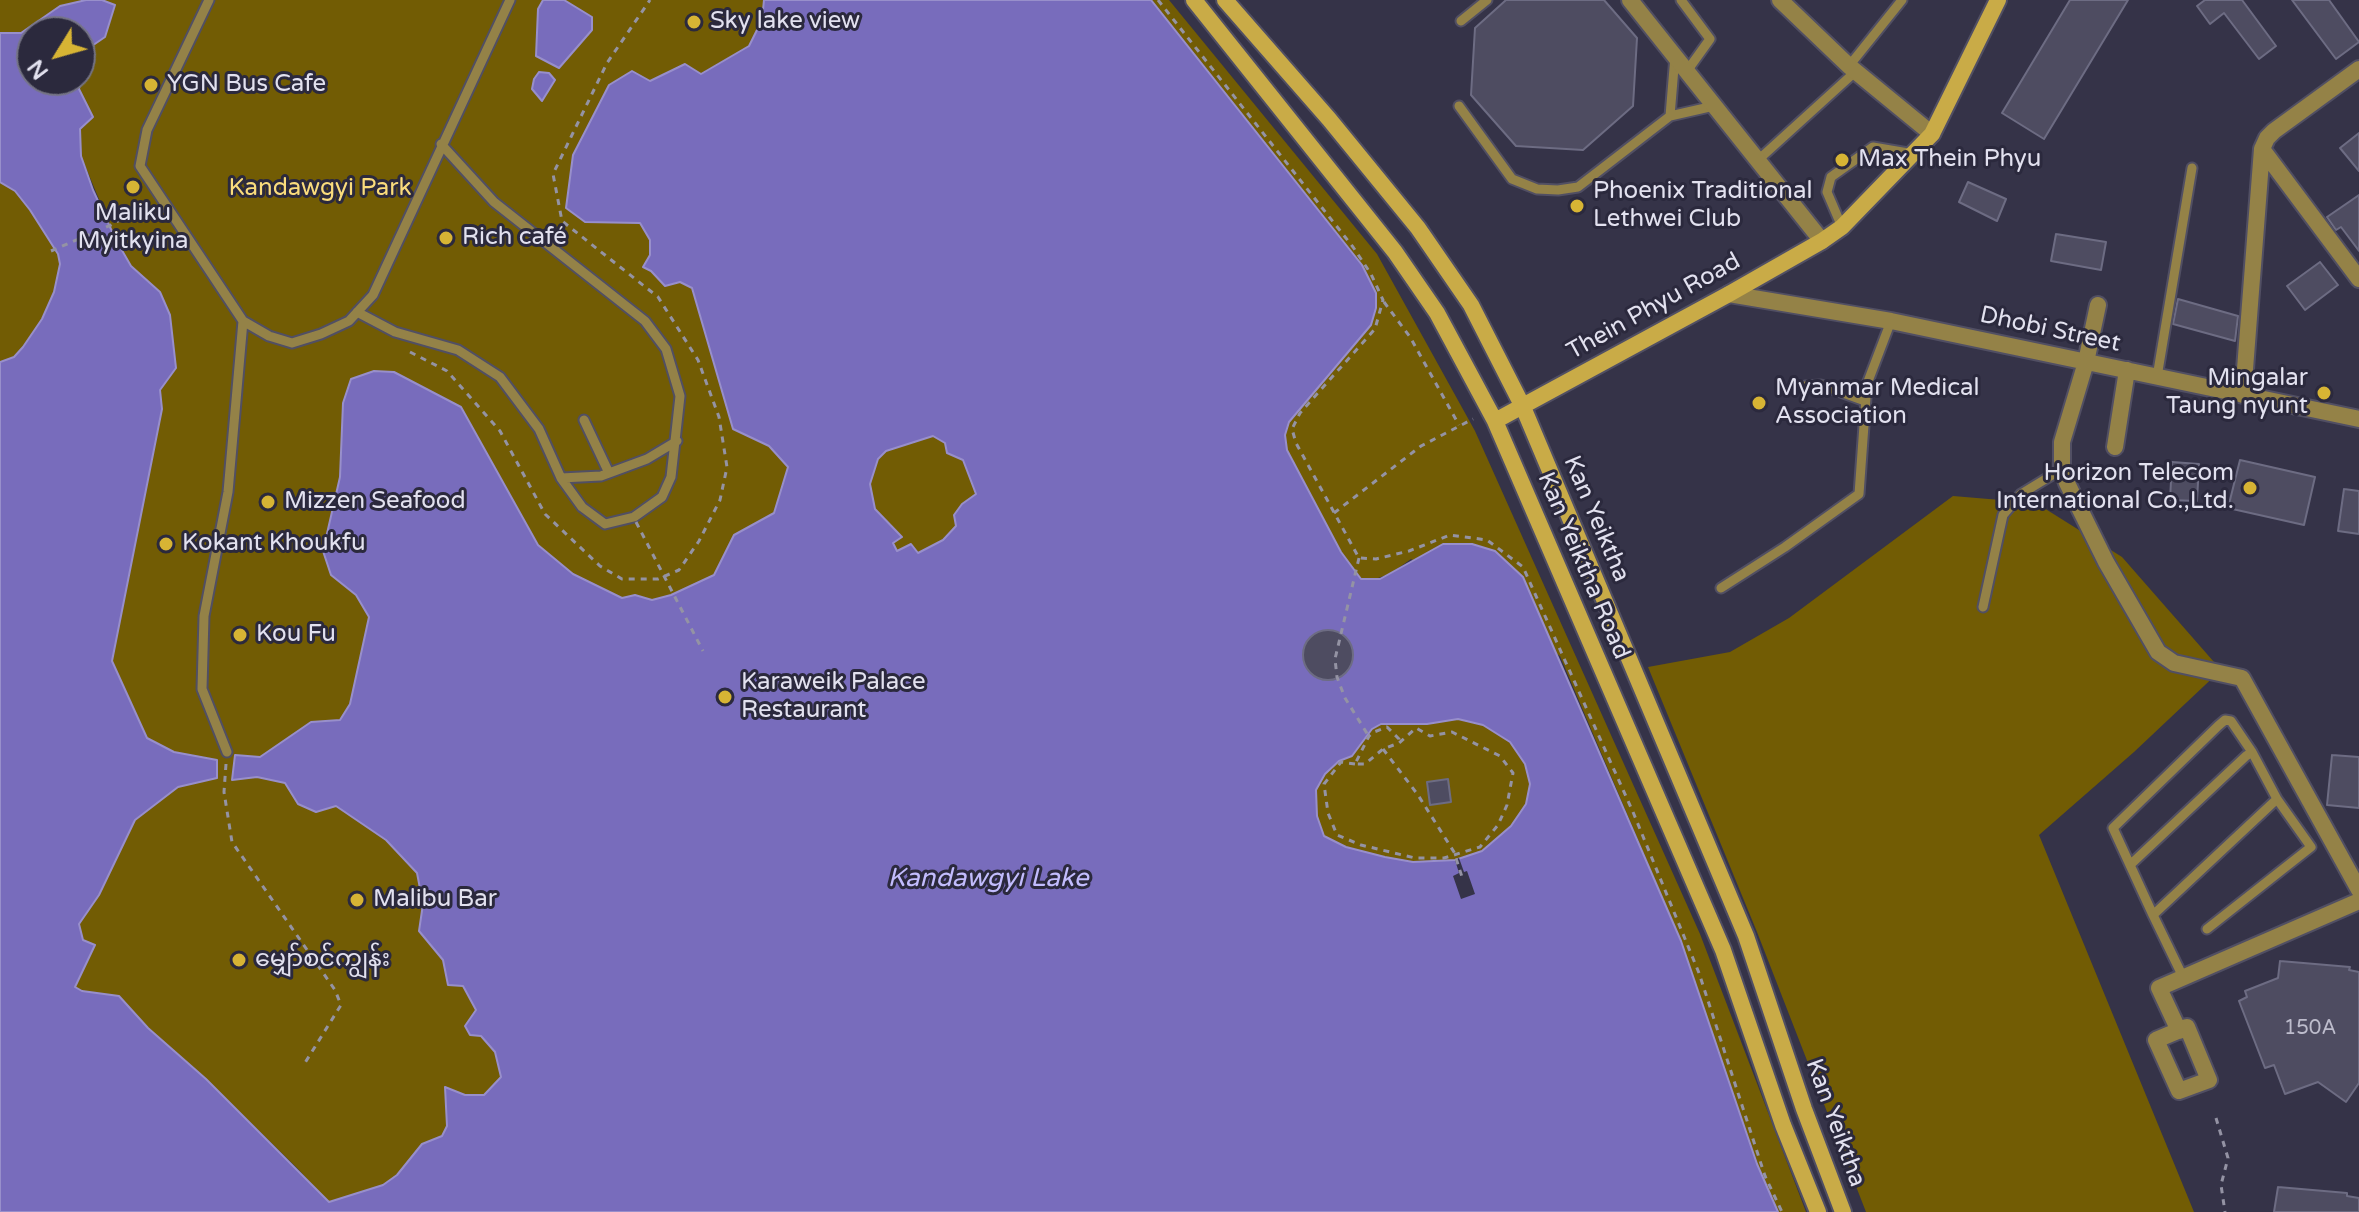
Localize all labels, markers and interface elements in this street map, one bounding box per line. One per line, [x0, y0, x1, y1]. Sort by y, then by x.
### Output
place label: Sky lake view [710, 8, 860, 36]
marker: Sky lake view [685, 13, 703, 31]
north arrow [16, 16, 96, 96]
text: N [23, 54, 54, 84]
place label: YGN Bus Cafe [167, 71, 326, 99]
marker: YGN Bus Cafe [142, 76, 160, 94]
place label: Max Thein Phyu [1858, 146, 2041, 174]
marker: Max Thein Phyu [1833, 151, 1851, 169]
park label: Kandawgyi Park [229, 175, 411, 203]
marker: Maliku Myitkyina [124, 178, 142, 196]
place label: Phoenix Traditional Lethwei Club [1593, 178, 1812, 234]
marker: Phoenix Traditional Lethwei Club [1568, 197, 1586, 215]
place label: Maliku Myitkyina [77, 200, 189, 256]
place label: Rich café [462, 224, 567, 252]
marker: Rich café [437, 229, 455, 247]
street label: Thein Phyu Road [1562, 247, 1746, 367]
street label: Dhobi Street [1977, 301, 2123, 359]
place label: Mingalar Taung nyunt [2166, 365, 2308, 421]
place label: Myanmar Medical Association [1775, 375, 1980, 431]
marker: Mingalar Taung nyunt [2315, 384, 2333, 402]
marker: Myanmar Medical Association [1750, 394, 1768, 412]
street label: Kan Yeiktha [1557, 452, 1635, 586]
place label: Horizon Telecom International Co.,Ltd. [1996, 460, 2234, 516]
street label: Kan Yeiktha Road [1531, 468, 1635, 664]
marker: Horizon Telecom International Co.,Ltd. [2241, 479, 2259, 497]
place label: Mizzen Seafood [284, 488, 466, 516]
marker: Mizzen Seafood [259, 493, 277, 511]
place label: Kokant Khoukfu [182, 530, 366, 558]
marker: Kokant Khoukfu [157, 535, 175, 553]
place label: Kou Fu [256, 621, 336, 649]
marker: Kou Fu [231, 626, 249, 644]
place label: Karaweik Palace Restaurant [741, 669, 925, 725]
marker: Karaweik Palace Restaurant [716, 688, 734, 706]
water label: Kandawgyi Lake [888, 863, 1088, 895]
place label: Malibu Bar [373, 886, 497, 914]
marker: Malibu Bar [348, 891, 366, 909]
place label: မျှော်စင်ကျွန်း [255, 946, 390, 974]
marker: မျှော်စင်ကျွန်း [230, 951, 248, 969]
house number: 150A [2284, 1017, 2336, 1041]
street label: Kan Yeiktha [1799, 1055, 1871, 1191]

